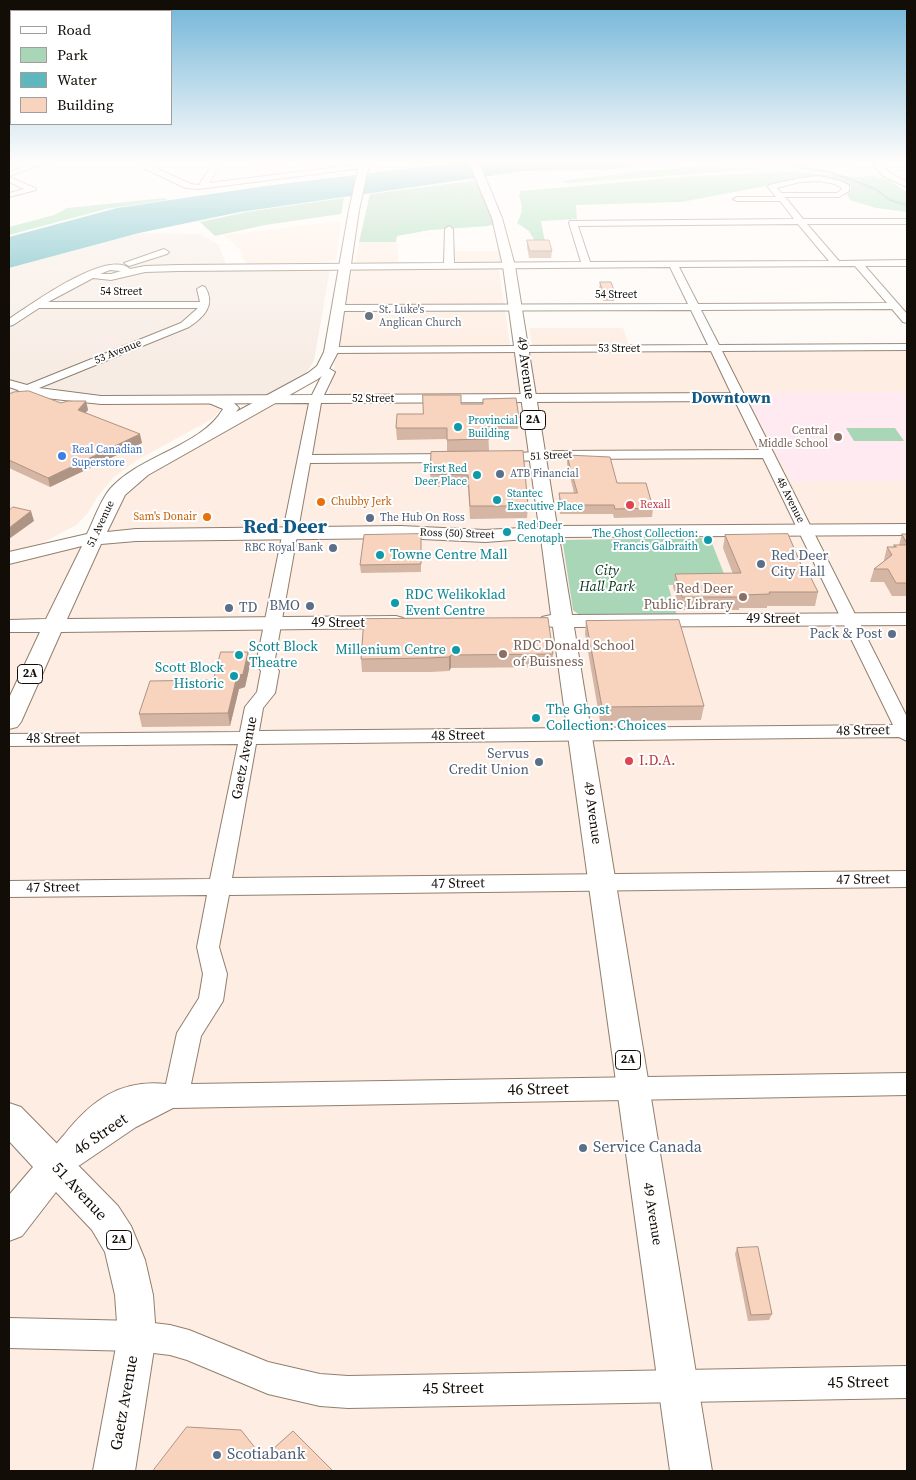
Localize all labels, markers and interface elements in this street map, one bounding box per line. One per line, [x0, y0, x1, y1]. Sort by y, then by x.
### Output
legend [10, 10, 172, 125]
text: Road [57, 19, 91, 40]
text: Park [57, 44, 88, 65]
text: Water [57, 69, 97, 90]
text: Building [57, 94, 114, 115]
street label: 54 Street [100, 285, 142, 299]
street label: 54 Street [595, 288, 637, 302]
place label: St. Luke's Anglican Church [379, 303, 462, 329]
marker: St. Luke's Anglican Church [363, 310, 375, 322]
street label: 49 Avenue [512, 336, 538, 400]
street label: 53 Avenue [92, 337, 144, 367]
street label: 53 Street [598, 342, 640, 356]
district label: Downtown [691, 389, 771, 409]
street label: 52 Street [352, 392, 394, 406]
road number: 2A [520, 410, 546, 430]
place label: Provincial Building [468, 414, 518, 440]
marker: Provincial Building [452, 421, 464, 433]
place label: Central Middle School [758, 424, 828, 450]
marker: Central Middle School [832, 431, 844, 443]
place label: Real Canadian Superstore [72, 443, 142, 469]
street label: 51 Street [530, 448, 572, 464]
marker: Real Canadian Superstore [56, 450, 68, 462]
place label: First Red Deer Place [415, 462, 467, 488]
place label: ATB Financial [510, 467, 579, 481]
marker: ATB Financial [494, 468, 506, 480]
marker: First Red Deer Place [471, 469, 483, 481]
street label: 48 Avenue [773, 475, 807, 525]
place label: Stantec Executive Place [507, 487, 583, 513]
marker: Stantec Executive Place [491, 494, 503, 506]
place label: Chubby Jerk [331, 495, 392, 509]
marker: Chubby Jerk [315, 496, 327, 508]
place label: Rexall [640, 498, 670, 512]
street label: 51 Avenue [85, 499, 117, 549]
marker: Rexall [624, 499, 636, 511]
place label: Sam's Donair [133, 510, 197, 524]
marker: Sam's Donair [201, 511, 213, 523]
place label: The Hub On Ross [380, 511, 465, 525]
marker: The Hub On Ross [364, 512, 376, 524]
district label: Red Deer [243, 516, 327, 540]
place label: Red Deer Cenotaph [517, 519, 564, 545]
street label: Ross (50) Street [419, 526, 495, 542]
marker: Red Deer Cenotaph [501, 526, 513, 538]
place label: The Ghost Collection: Francis Galbraith [592, 527, 698, 553]
marker: The Ghost Collection: Francis Galbraith [702, 534, 714, 546]
place label: RBC Royal Bank [245, 541, 323, 555]
marker: RBC Royal Bank [327, 542, 339, 554]
place label: Towne Centre Mall [390, 547, 508, 563]
place label: Red Deer City Hall [771, 548, 828, 580]
marker: Towne Centre Mall [374, 549, 386, 561]
marker: Red Deer City Hall [755, 558, 767, 570]
park label: City Hall Park [579, 563, 635, 596]
place label: Red Deer Public Library [644, 581, 733, 614]
place label: RDC Welikoklad Event Centre [405, 587, 506, 620]
marker: Red Deer Public Library [737, 591, 749, 603]
marker: RDC Welikoklad Event Centre [389, 597, 401, 609]
place label: BMO [269, 598, 300, 614]
place label: TD [239, 600, 257, 616]
marker: BMO [304, 600, 316, 612]
marker: TD [223, 602, 235, 614]
street label: 49 Street [746, 611, 800, 627]
street label: 49 Street [311, 615, 365, 631]
place label: Pack & Post [809, 626, 882, 642]
marker: Pack & Post [886, 628, 898, 640]
place label: RDC Donald School of Buisness [513, 638, 635, 670]
place label: Scott Block Theatre [249, 639, 318, 672]
place label: Millenium Centre [335, 642, 446, 658]
marker: Millenium Centre [450, 644, 462, 656]
marker: RDC Donald School of Buisness [497, 648, 509, 660]
marker: Scott Block Theatre [233, 649, 245, 661]
place label: Scott Block Historic [155, 660, 224, 692]
road number: 2A [18, 664, 42, 684]
marker: Scott Block Historic [228, 670, 240, 682]
place label: The Ghost Collection: Choices [546, 702, 666, 734]
marker: The Ghost Collection: Choices [530, 712, 542, 724]
street label: Gaetz Avenue [229, 715, 261, 801]
street label: 48 Street [836, 722, 890, 740]
street label: 48 Street [431, 727, 485, 745]
street label: 48 Street [26, 731, 80, 747]
place label: Servus Credit Union [449, 746, 529, 779]
place label: I.D.A. [639, 753, 675, 769]
marker: I.D.A. [623, 755, 635, 767]
marker: Servus Credit Union [533, 756, 545, 768]
street label: 49 Avenue [579, 781, 605, 845]
street label: 47 Street [836, 871, 890, 889]
street label: 47 Street [431, 875, 485, 893]
street label: 47 Street [26, 879, 80, 897]
road number: 2A [616, 1050, 640, 1070]
street label: 46 Street [507, 1080, 569, 1100]
street label: 46 Street [70, 1110, 132, 1160]
place label: Service Canada [593, 1138, 702, 1158]
marker: Service Canada [577, 1142, 589, 1154]
street label: 51 Avenue [47, 1159, 111, 1225]
street label: 49 Avenue [639, 1181, 665, 1247]
road number: 2A [106, 1230, 132, 1250]
street label: Gaetz Avenue [107, 1354, 143, 1452]
street label: 45 Street [827, 1373, 889, 1393]
street label: 45 Street [422, 1379, 484, 1399]
place label: Scotiabank [227, 1445, 305, 1465]
marker: Scotiabank [211, 1449, 223, 1461]

